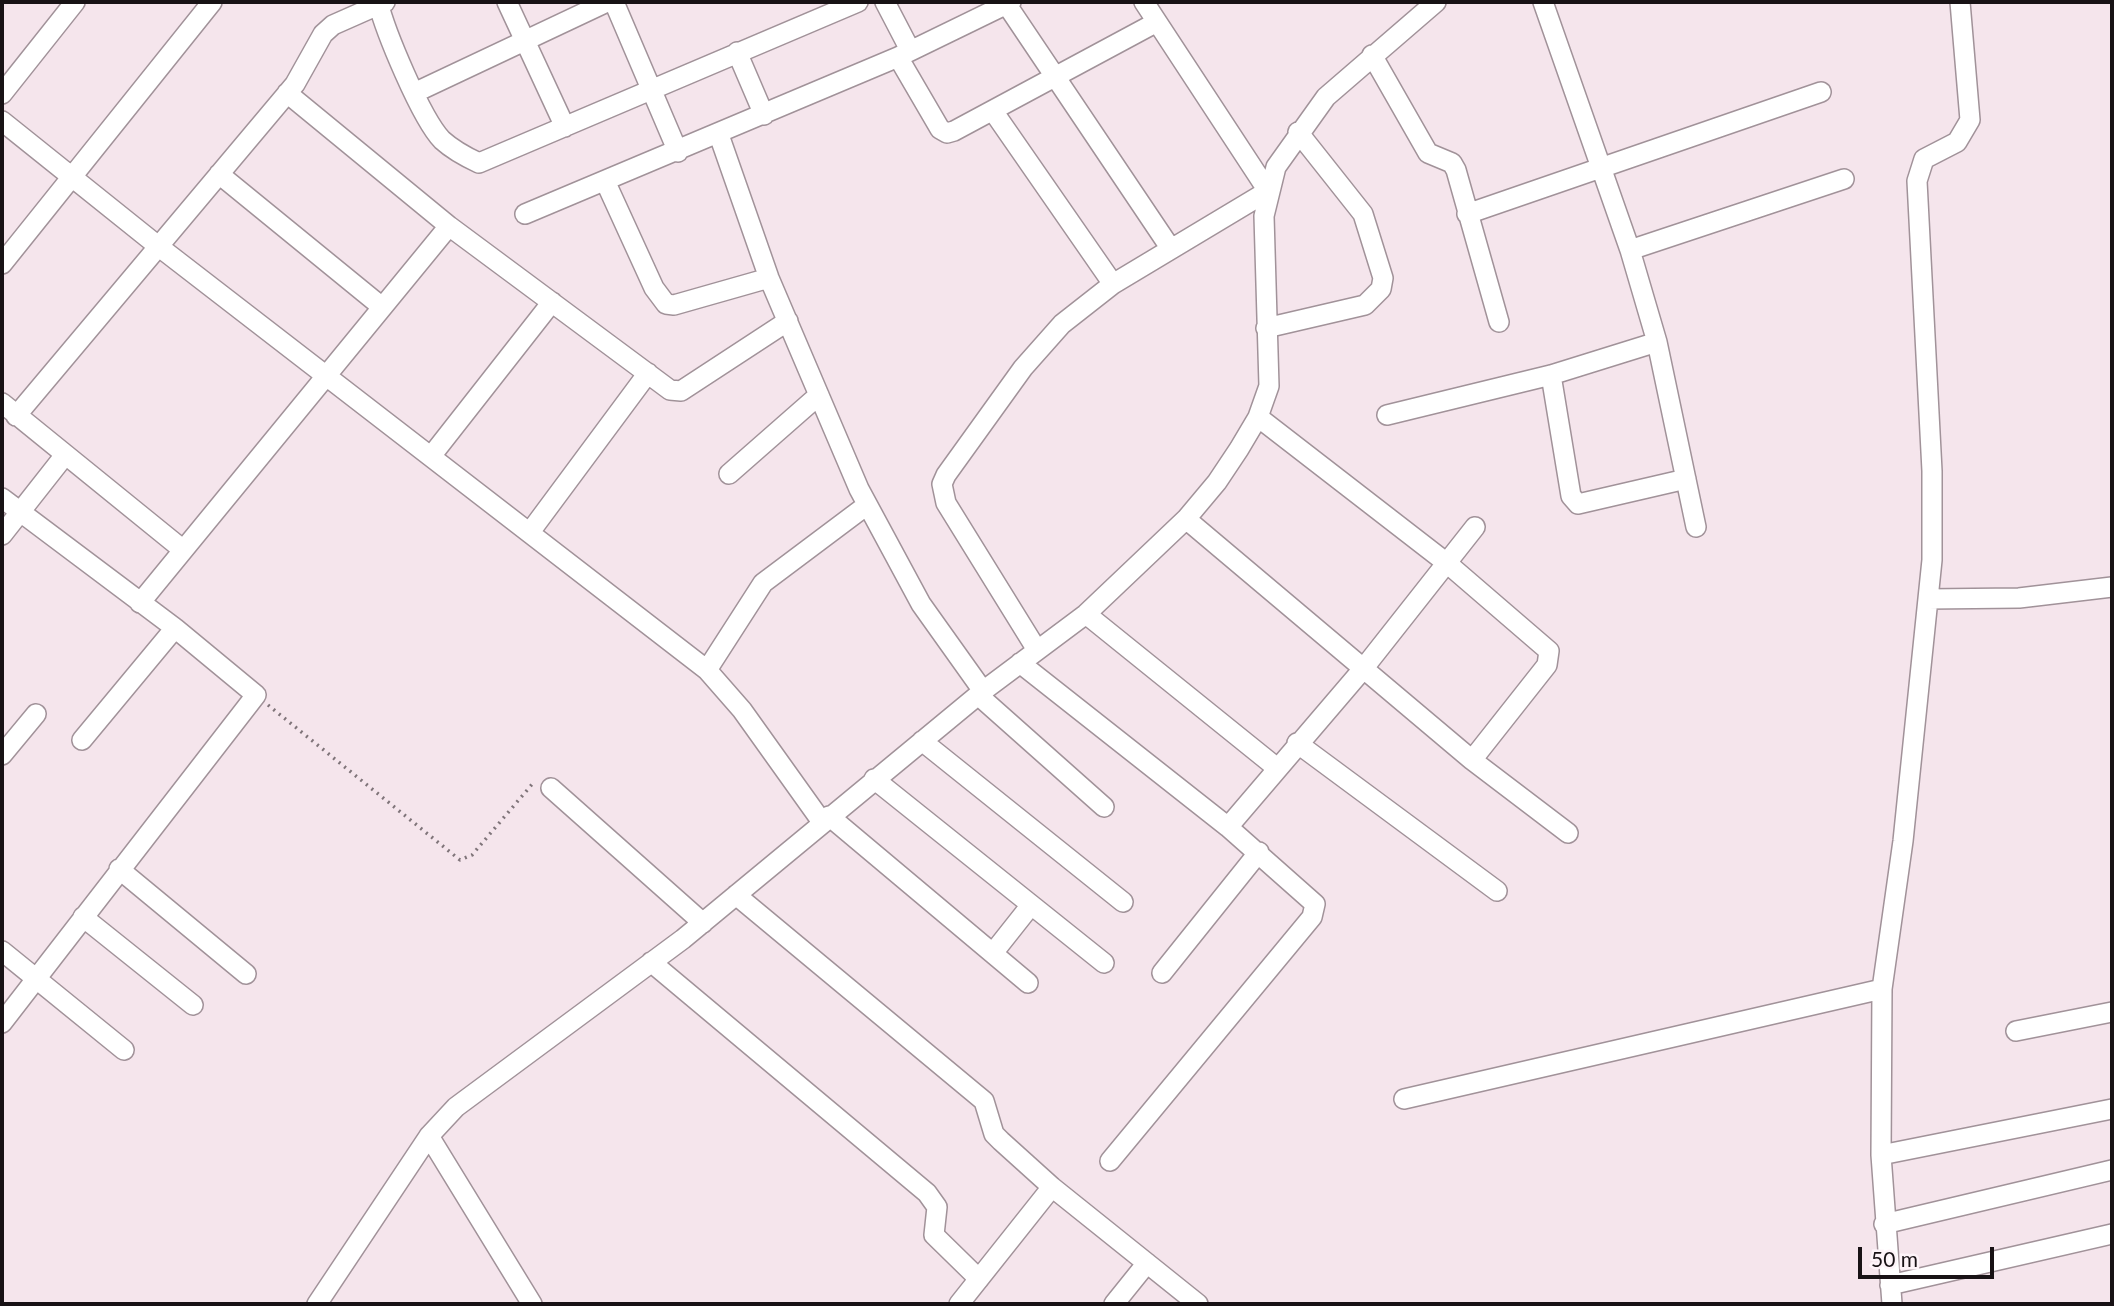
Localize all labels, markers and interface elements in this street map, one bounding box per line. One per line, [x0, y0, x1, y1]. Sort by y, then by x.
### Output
scale bar [1862, 1232, 1998, 1276]
text: 50 m [1871, 1246, 1918, 1271]

